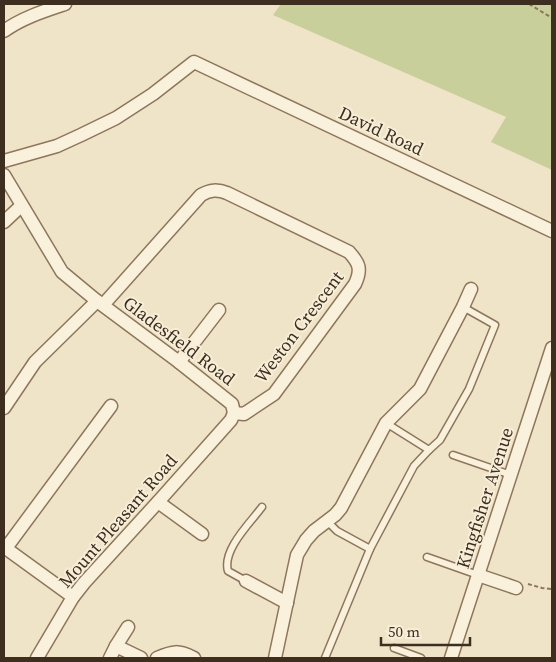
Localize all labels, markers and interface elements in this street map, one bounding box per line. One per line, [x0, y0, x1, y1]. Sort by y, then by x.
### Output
street label: David Road [335, 100, 428, 161]
street label: Weston Crescent [248, 265, 349, 388]
street label: Gladesfield Road [118, 290, 240, 391]
street label: Kingfisher Avenue [450, 424, 519, 572]
street label: Mount Pleasant Road [53, 448, 183, 593]
scale bar [381, 614, 470, 646]
text: 50 m [388, 621, 420, 642]

